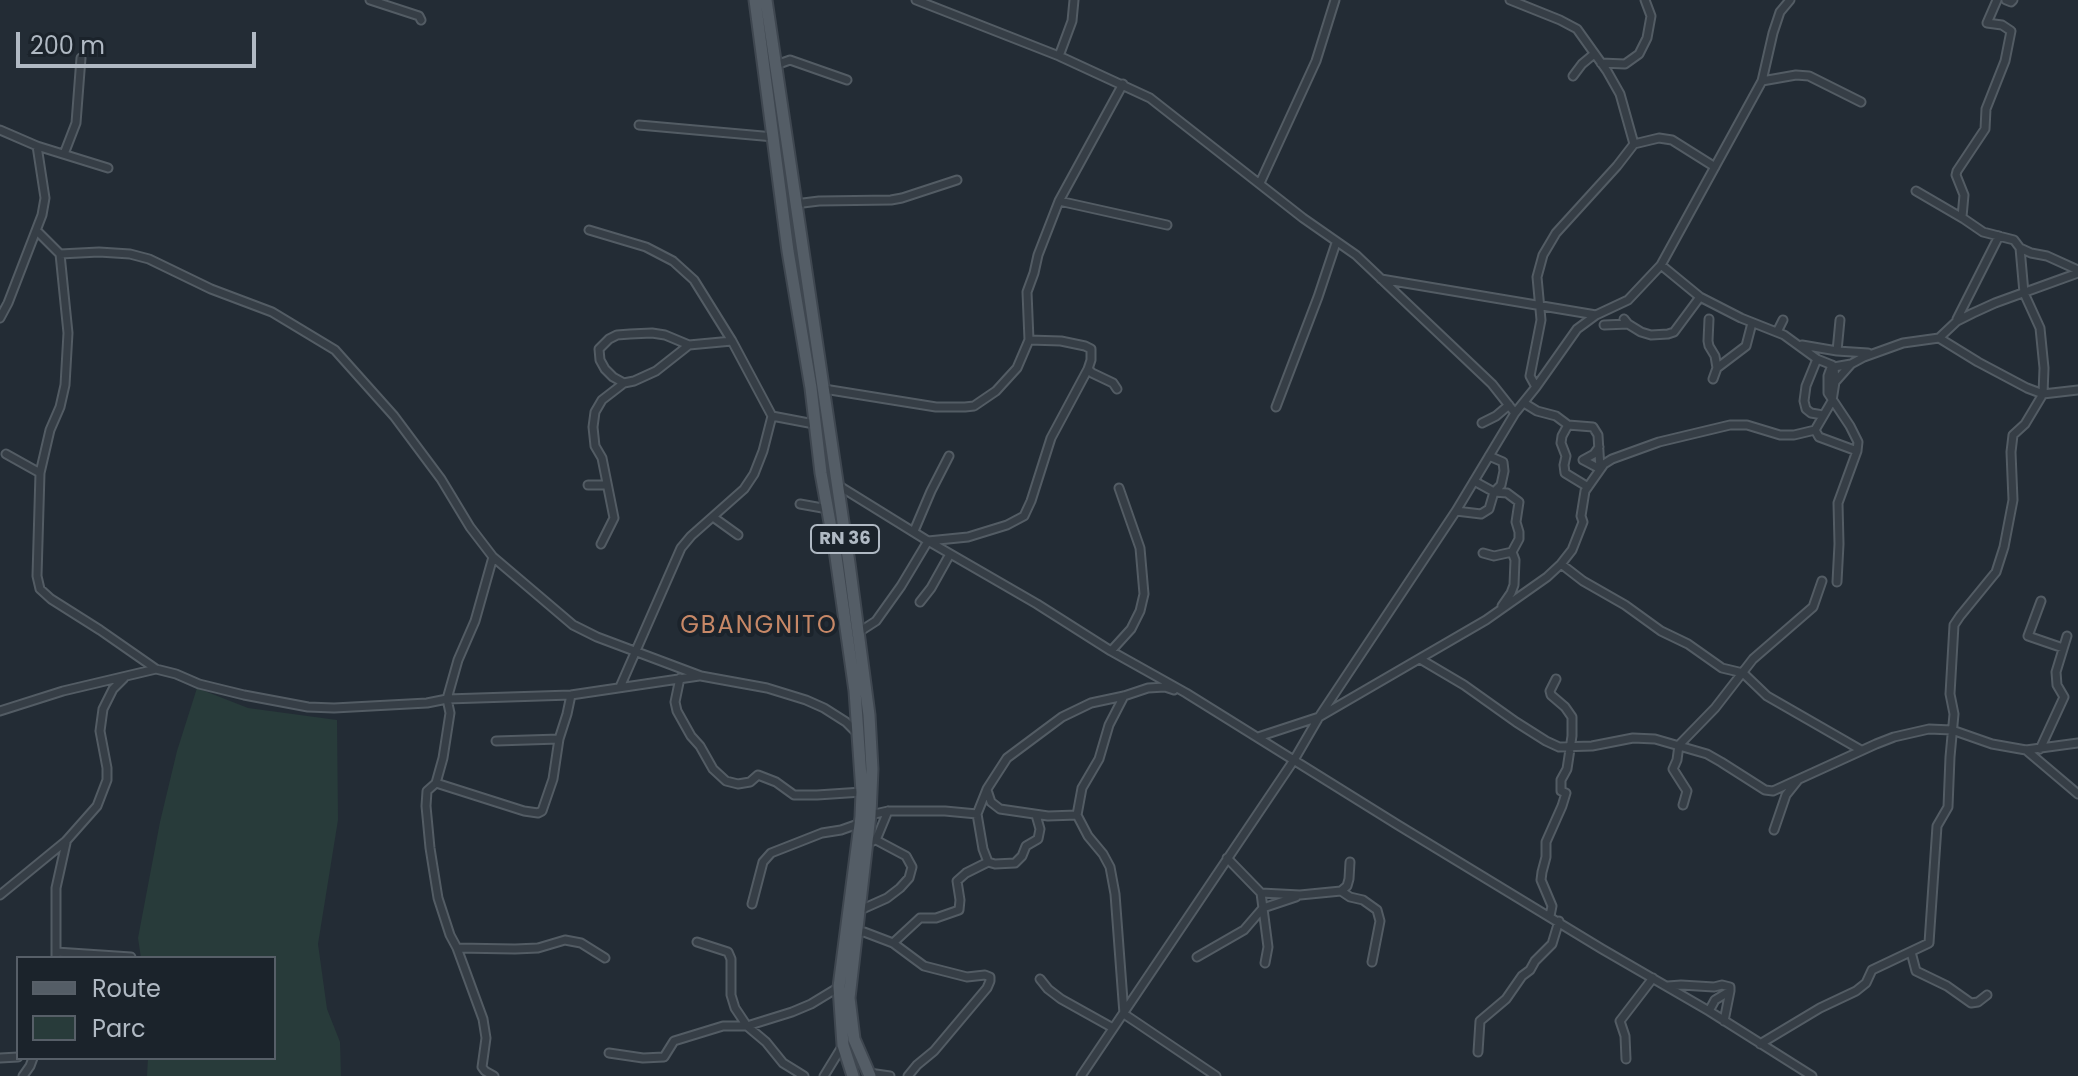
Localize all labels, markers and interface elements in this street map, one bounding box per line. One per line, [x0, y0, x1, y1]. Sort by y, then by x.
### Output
scale bar [20, 16, 260, 66]
text: 200 m [30, 29, 105, 62]
road number: RN 36 [811, 525, 879, 553]
district label: GBANGNITO [680, 613, 838, 641]
legend [16, 956, 276, 1060]
text: Route [92, 972, 161, 1005]
text: Parc [92, 1012, 146, 1045]

